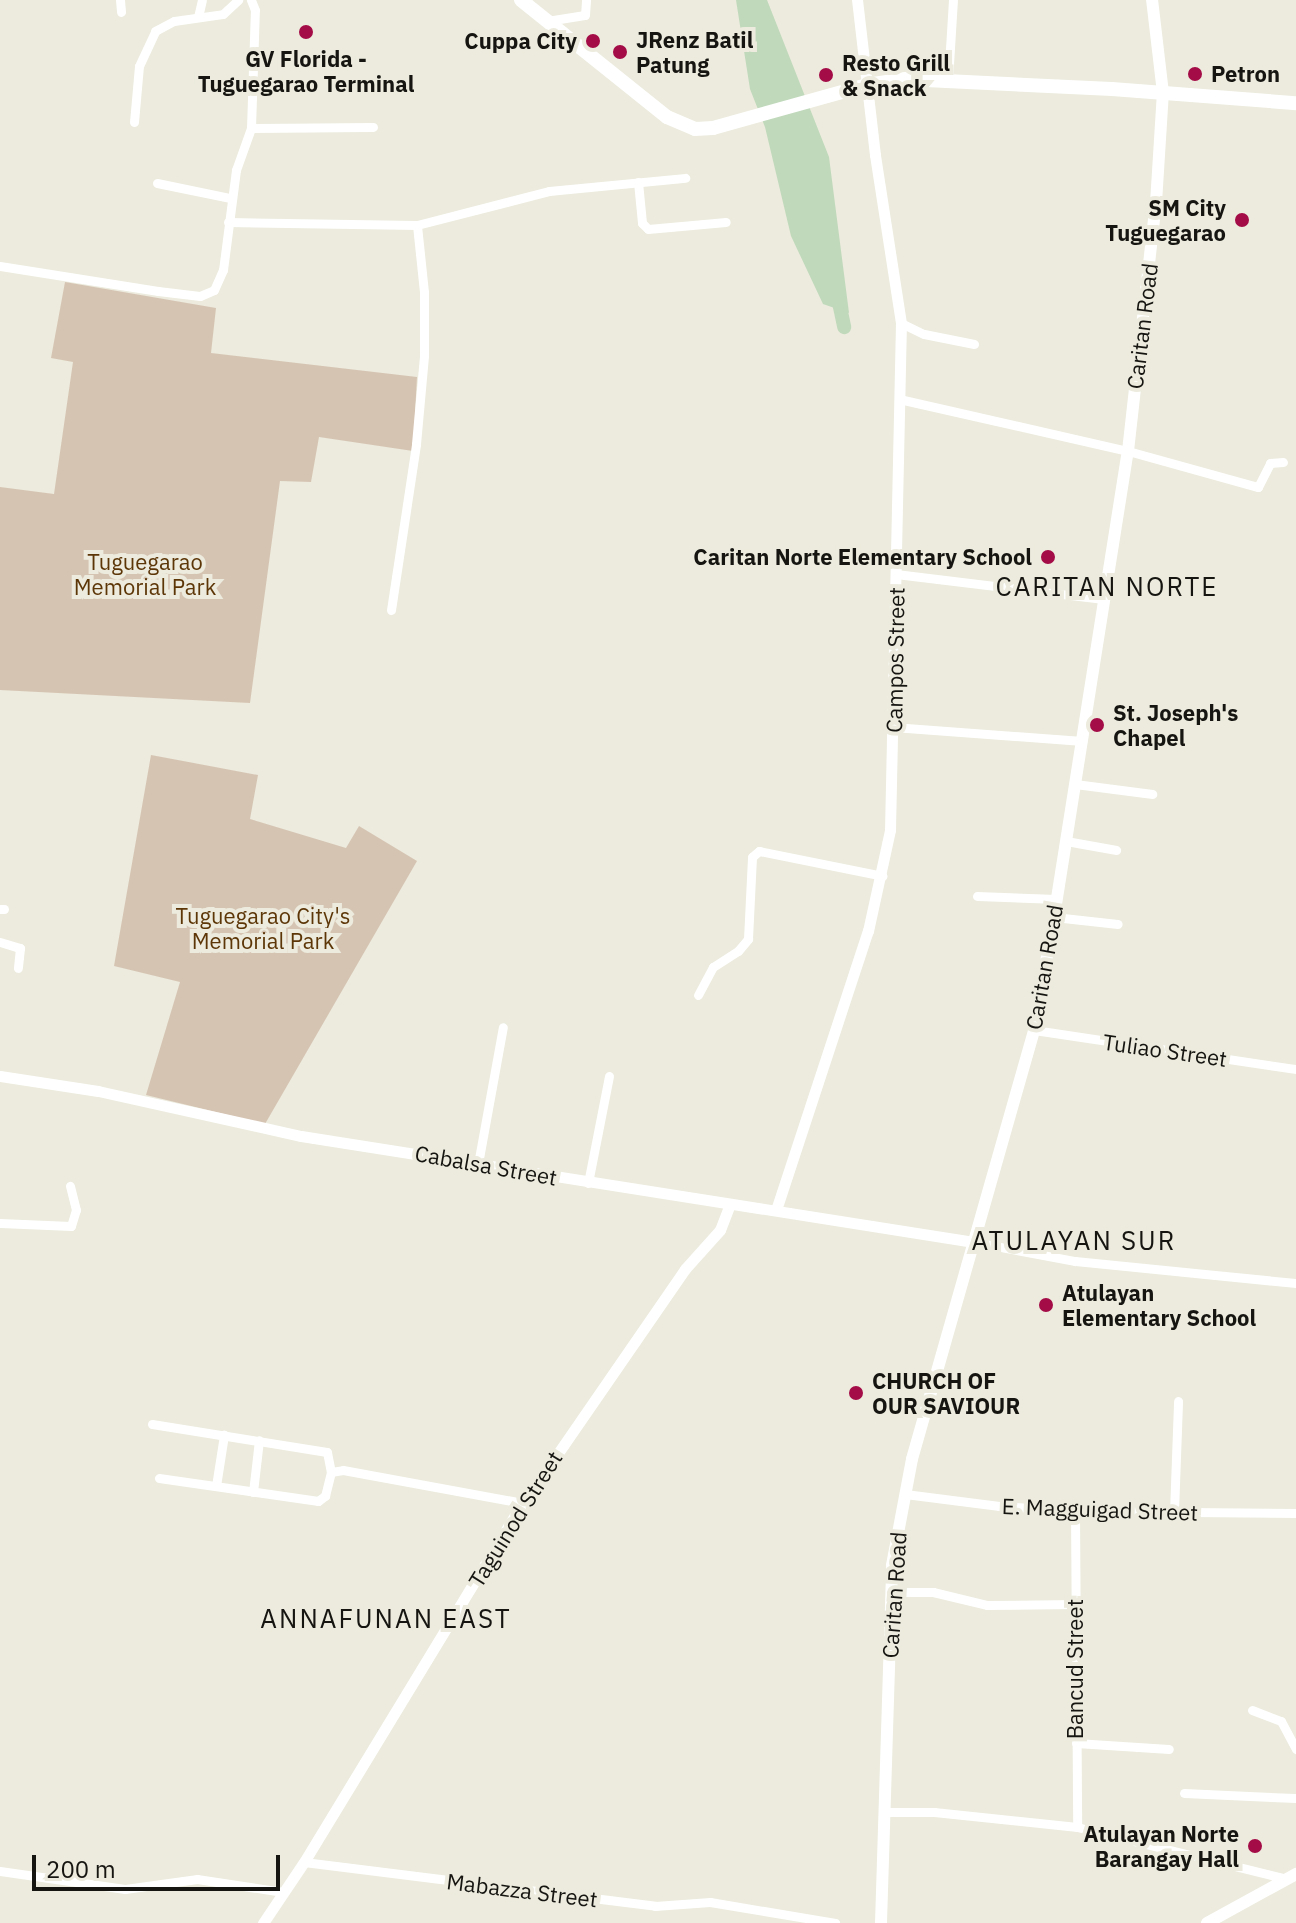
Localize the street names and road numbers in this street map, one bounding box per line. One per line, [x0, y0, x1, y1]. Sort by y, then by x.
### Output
street label: Caritan Road [1121, 262, 1163, 390]
street label: Campos Street [881, 587, 909, 733]
street label: Caritan Road [1020, 902, 1068, 1032]
street label: Tuliao Street [1101, 1028, 1229, 1072]
street label: Cabalsa Street [413, 1140, 559, 1190]
street label: Taguinod Street [463, 1446, 567, 1592]
street label: E. Magguigad Street [1001, 1492, 1199, 1526]
street label: Caritan Road [876, 1531, 912, 1659]
street label: Bancud Street [1062, 1599, 1088, 1739]
street label: Mabazza Street [445, 1868, 599, 1912]

